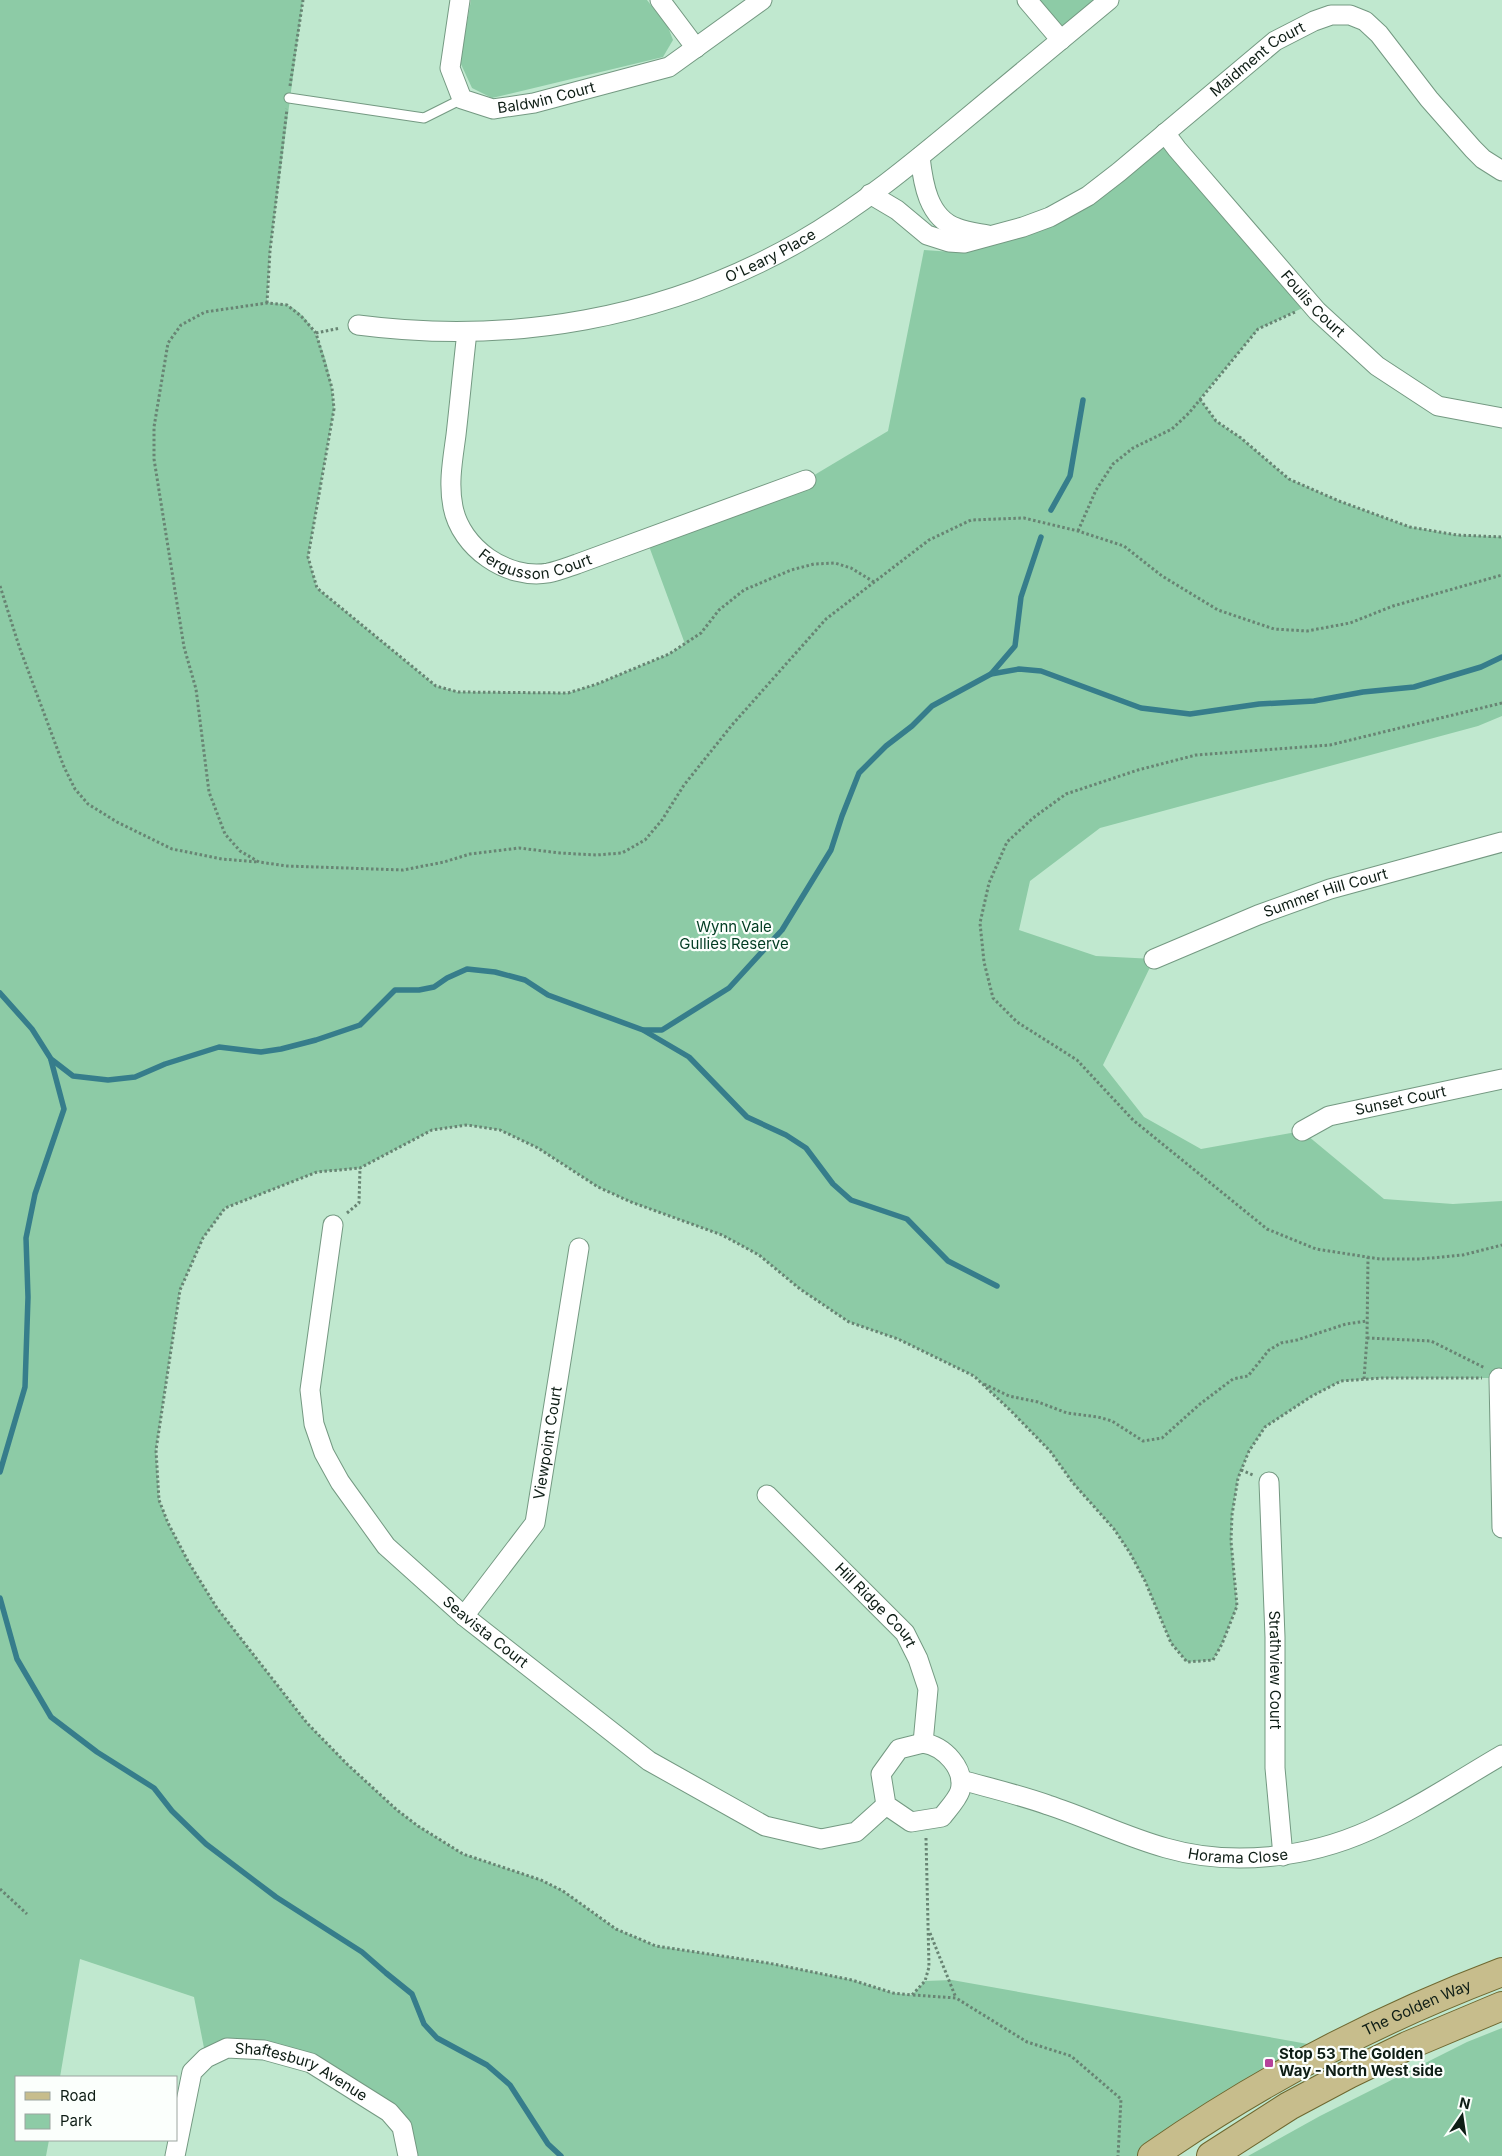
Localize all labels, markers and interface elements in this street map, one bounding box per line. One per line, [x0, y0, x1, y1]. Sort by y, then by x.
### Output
street label: Maidment Court [1206, 17, 1308, 101]
street label: Baldwin Court [496, 77, 597, 117]
street label: O'Leary Place [722, 224, 819, 286]
street label: Foulis Court [1277, 266, 1349, 341]
street label: Fergusson Court [475, 544, 594, 583]
street label: Summer Hill Court [1261, 864, 1390, 921]
park label: Wynn Vale Gullies Reserve [679, 917, 789, 953]
street label: Sunset Court [1353, 1081, 1448, 1119]
street label: Viewpoint Court [529, 1385, 566, 1501]
street label: Hill Ridge Court [831, 1558, 921, 1651]
street label: Seavista Court [439, 1592, 532, 1672]
street label: Strathview Court [1265, 1610, 1285, 1729]
street label: Horama Close [1187, 1843, 1289, 1867]
street label: The Golden Way [1359, 1975, 1474, 2040]
street label: Shaftesbury Avenue [234, 2038, 371, 2105]
place label: Stop 53 The Golden Way - North West side [1279, 2044, 1443, 2080]
marker: Stop 53 The Golden Way - North West side [1263, 2057, 1275, 2069]
legend [15, 2076, 178, 2141]
text: Road [60, 2086, 96, 2105]
north arrow [1437, 2091, 1487, 2141]
text: N [1458, 2093, 1472, 2112]
text: Park [60, 2111, 93, 2130]

